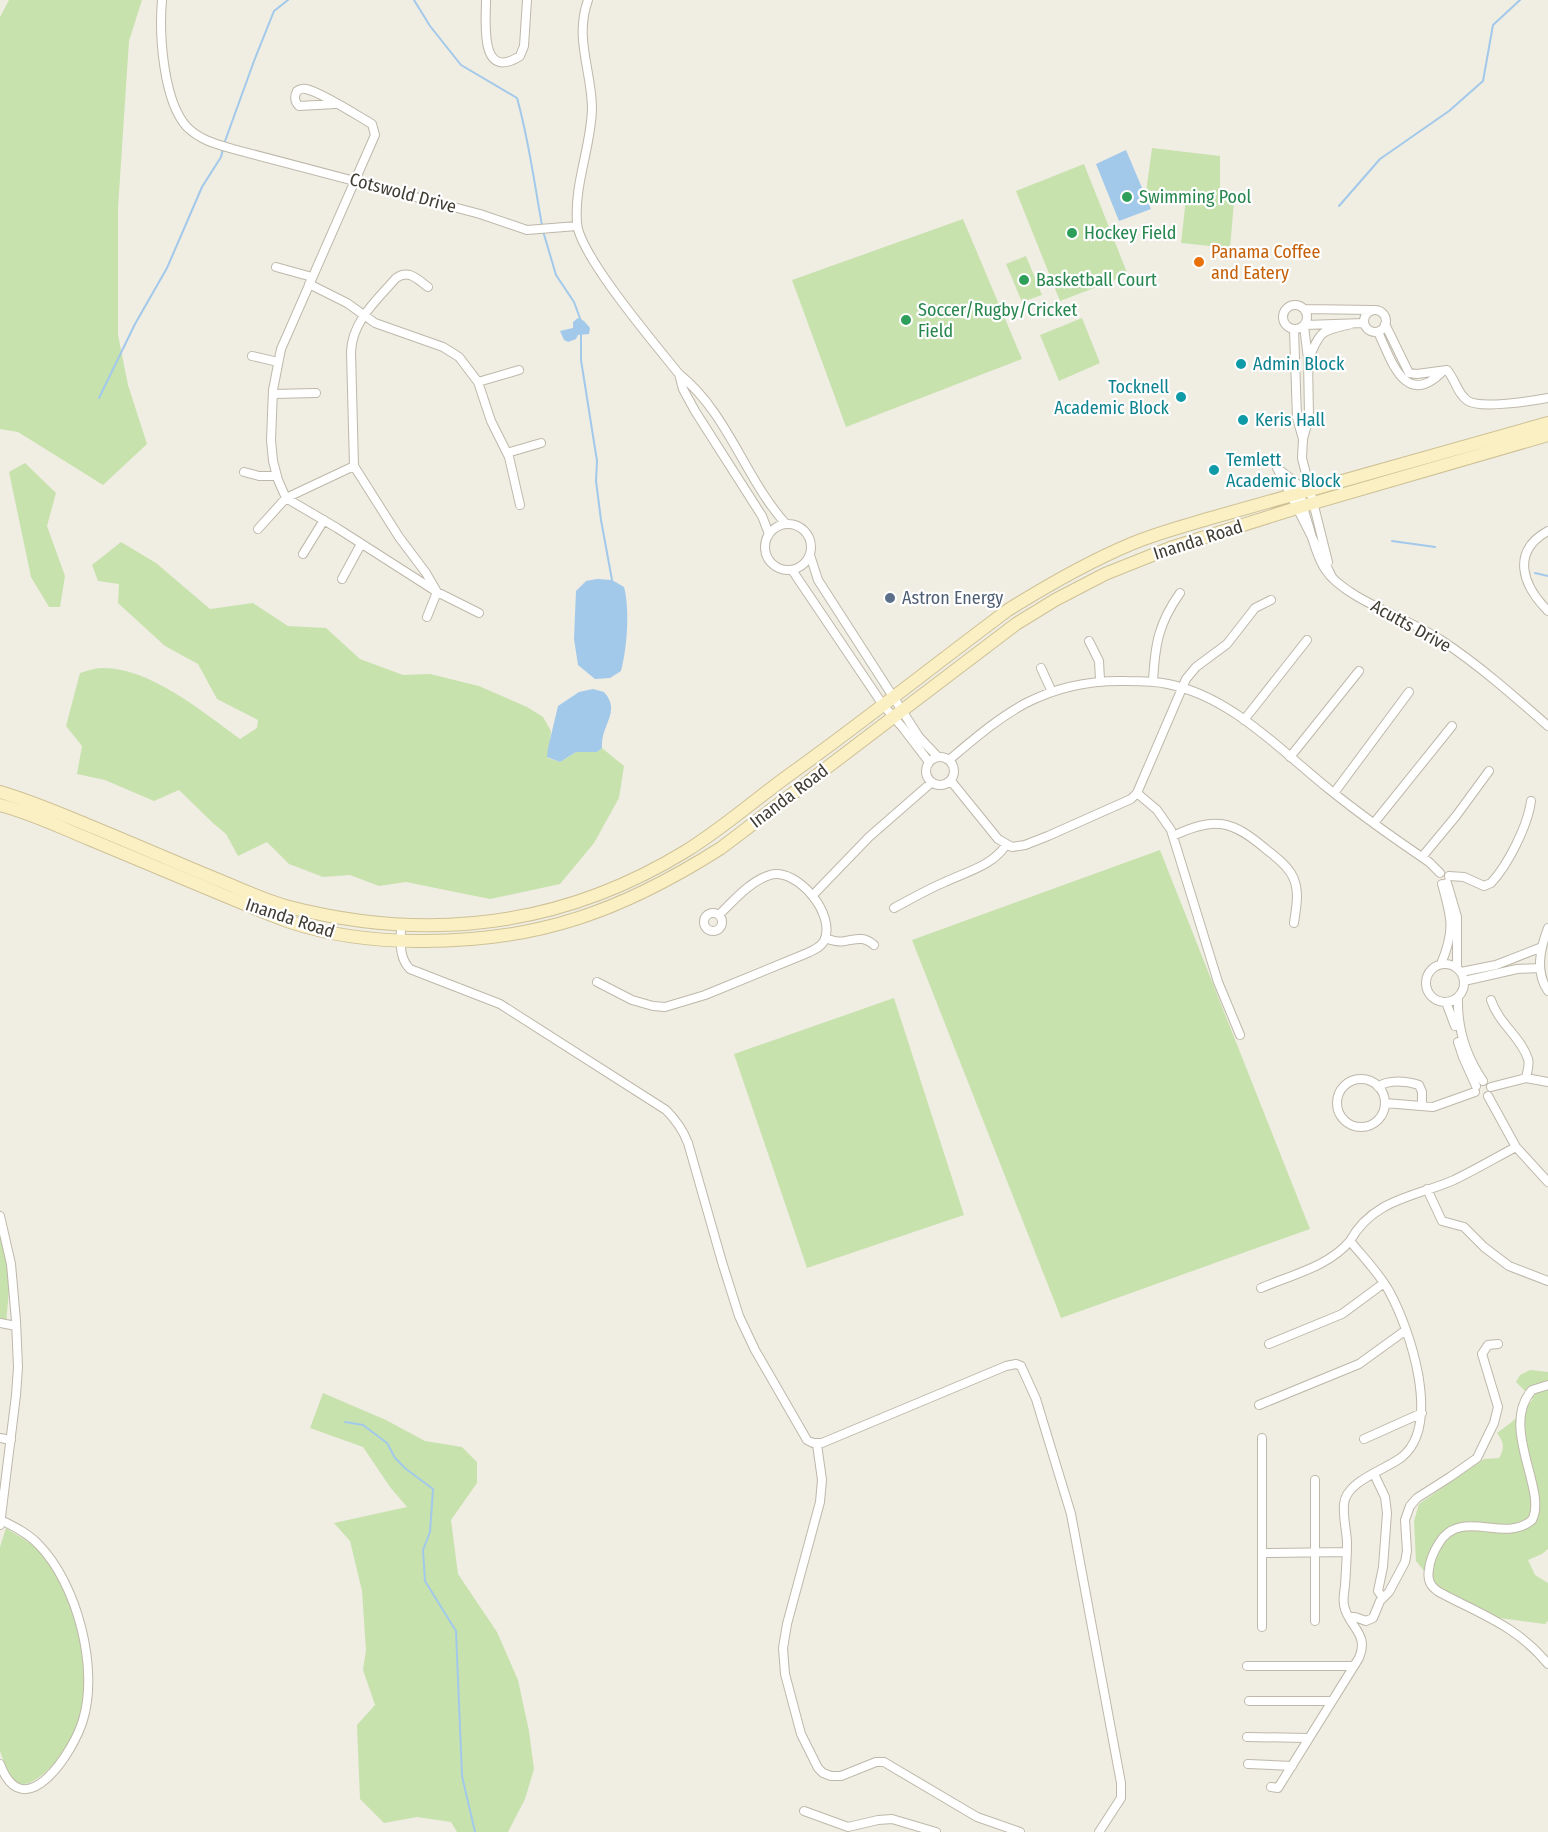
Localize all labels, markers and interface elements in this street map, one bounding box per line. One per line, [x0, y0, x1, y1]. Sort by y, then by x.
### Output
street label: Cotswold Drive [347, 168, 459, 218]
place label: Swimming Pool [1139, 186, 1251, 208]
marker: Swimming Pool [1120, 190, 1134, 204]
place label: Hockey Field [1084, 222, 1176, 244]
marker: Hockey Field [1065, 226, 1079, 240]
place label: Panama Coffee and Eatery [1211, 241, 1320, 284]
marker: Panama Coffee and Eatery [1192, 255, 1206, 269]
place label: Basketball Court [1036, 269, 1157, 291]
marker: Basketball Court [1017, 273, 1031, 287]
place label: Soccer/Rugby/Cricket Field [918, 299, 1077, 342]
marker: Soccer/Rugby/Cricket Field [899, 313, 913, 327]
place label: Admin Block [1253, 353, 1345, 375]
marker: Admin Block [1234, 357, 1248, 371]
place label: Tocknell Academic Block [1054, 376, 1170, 419]
marker: Tocknell Academic Block [1174, 390, 1188, 404]
place label: Keris Hall [1255, 409, 1325, 431]
marker: Keris Hall [1236, 413, 1250, 427]
place label: Temlett Academic Block [1226, 449, 1341, 492]
marker: Temlett Academic Block [1207, 463, 1221, 477]
street label: Inanda Road [1151, 515, 1245, 565]
place label: Astron Energy [902, 587, 1003, 609]
marker: Astron Energy [883, 591, 897, 605]
street label: Acutts Drive [1367, 595, 1455, 657]
street label: Inanda Road [745, 759, 833, 833]
street label: Inanda Road [243, 893, 337, 943]

